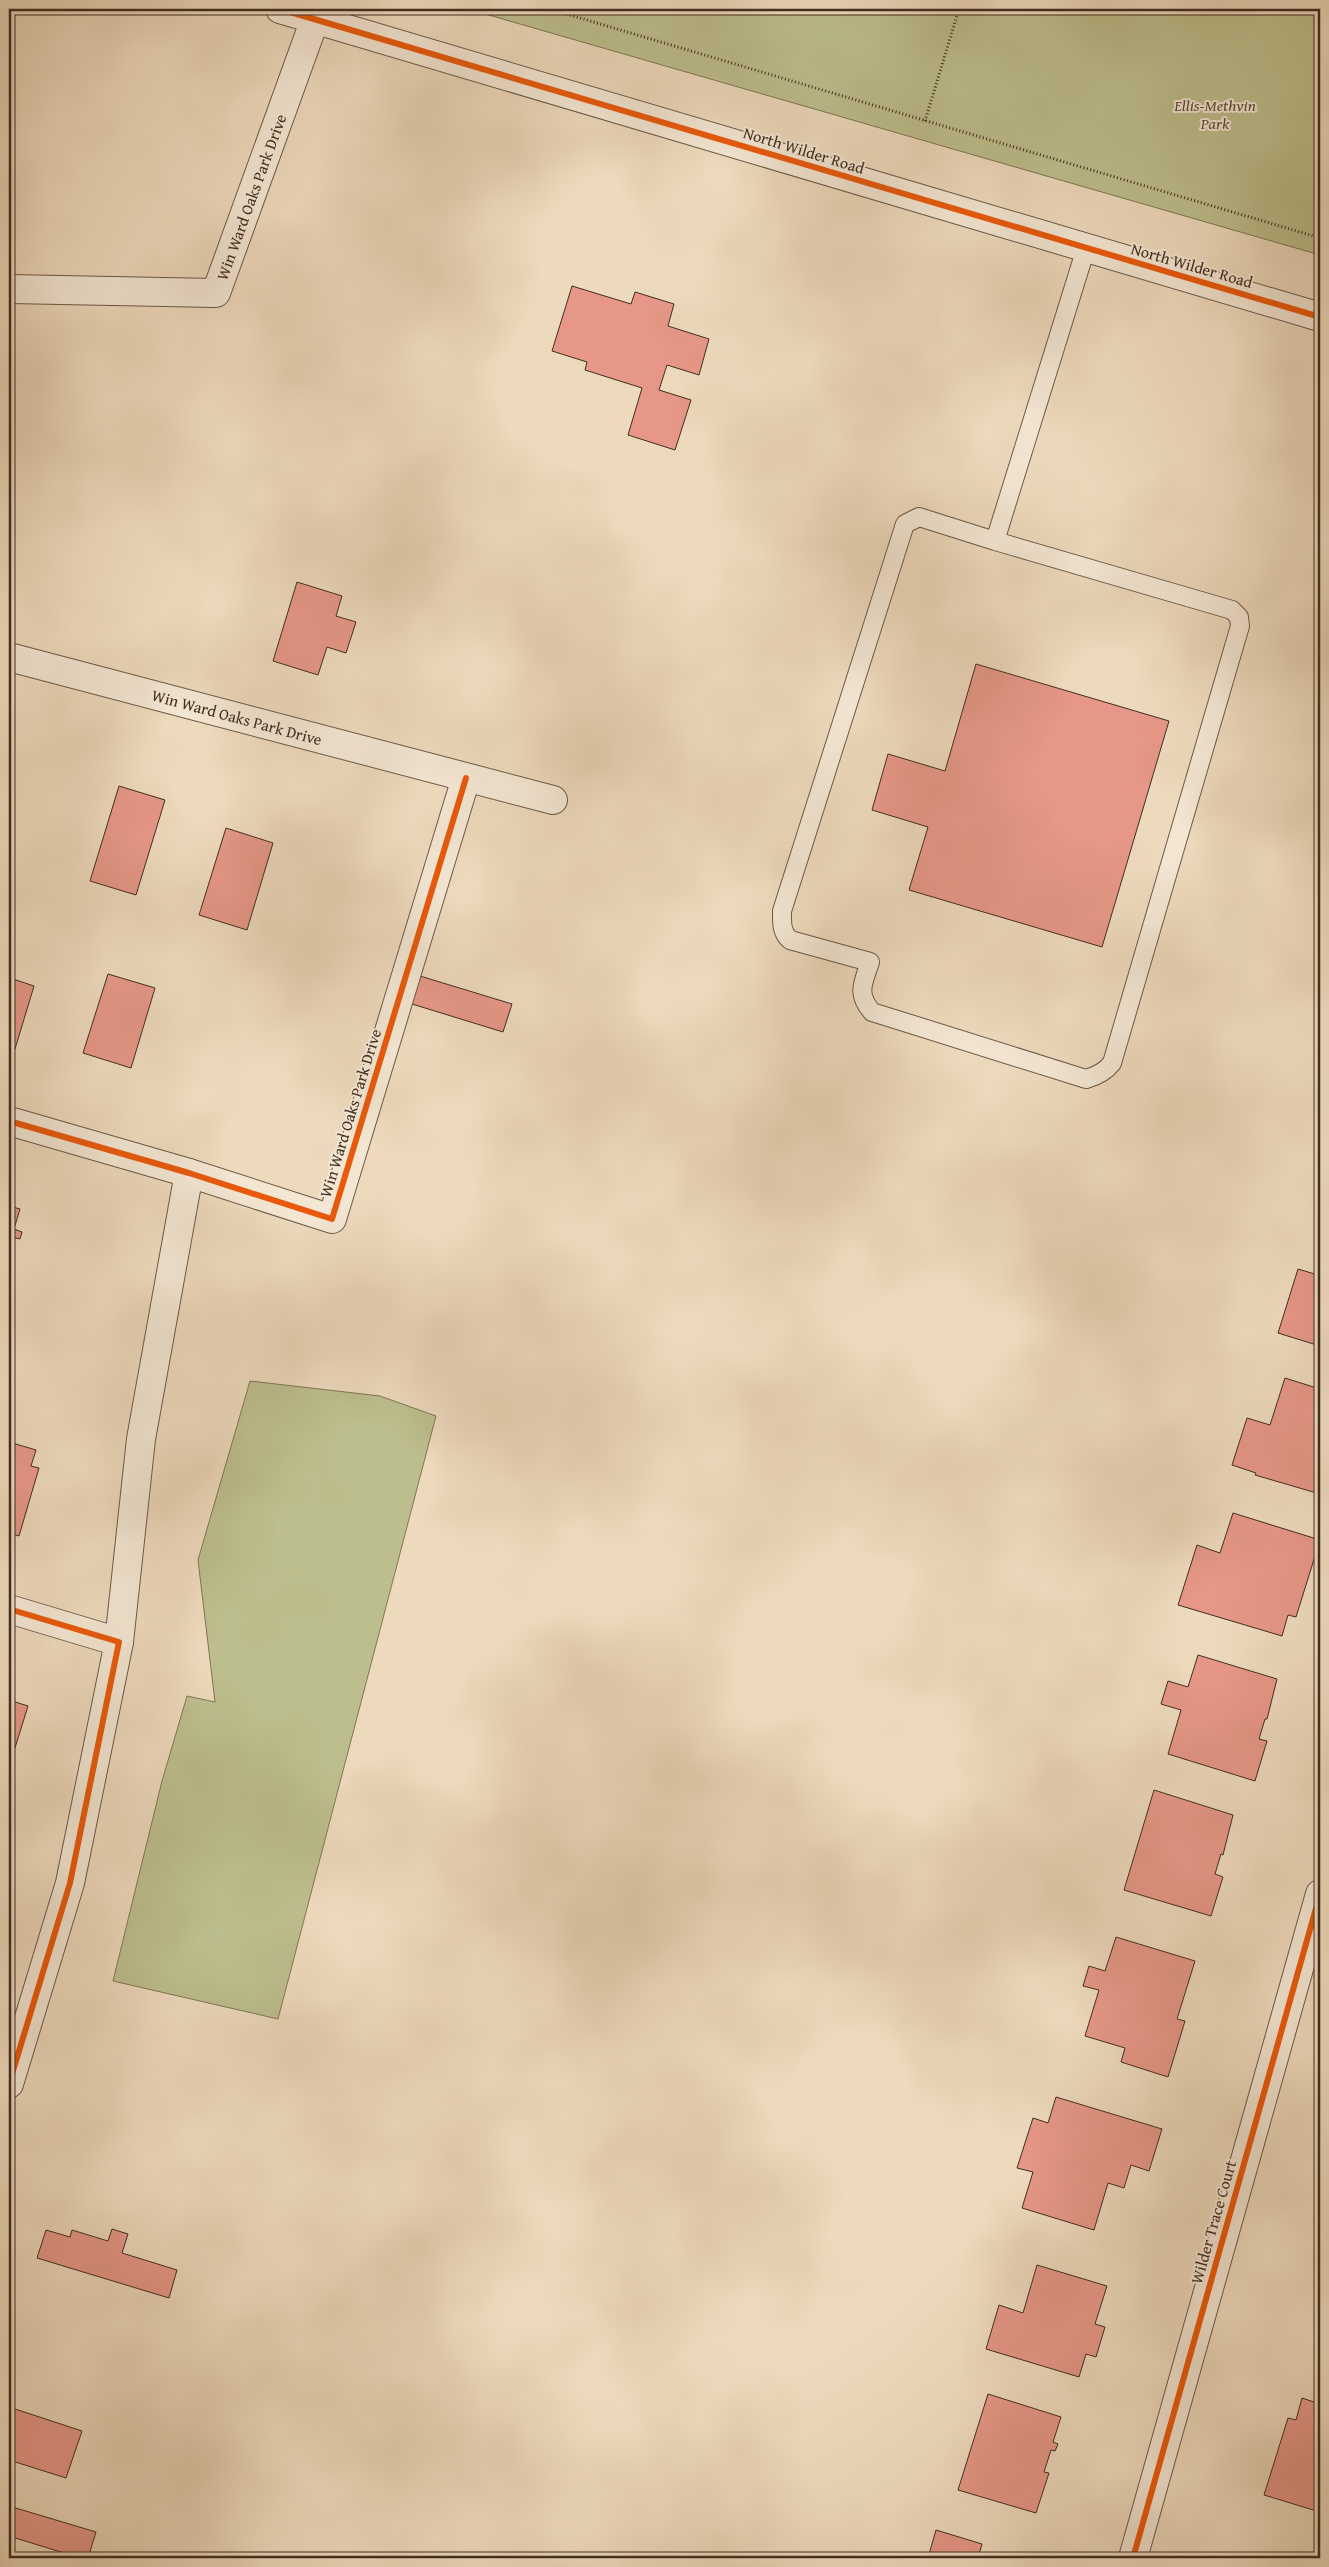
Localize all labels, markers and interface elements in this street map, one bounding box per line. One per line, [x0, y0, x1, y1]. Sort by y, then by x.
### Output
park label: Ellis-Methvin Park [1173, 93, 1256, 135]
street label: Win Ward Oaks Park Drive [210, 111, 292, 283]
street label: North Wilder Road [740, 120, 868, 180]
street label: North Wilder Road [1128, 236, 1256, 294]
street label: Win Ward Oaks Park Drive [149, 683, 325, 751]
street label: Win Ward Oaks Park Drive [313, 1026, 387, 1200]
street label: Wilder Trace Court [1184, 2157, 1242, 2287]

